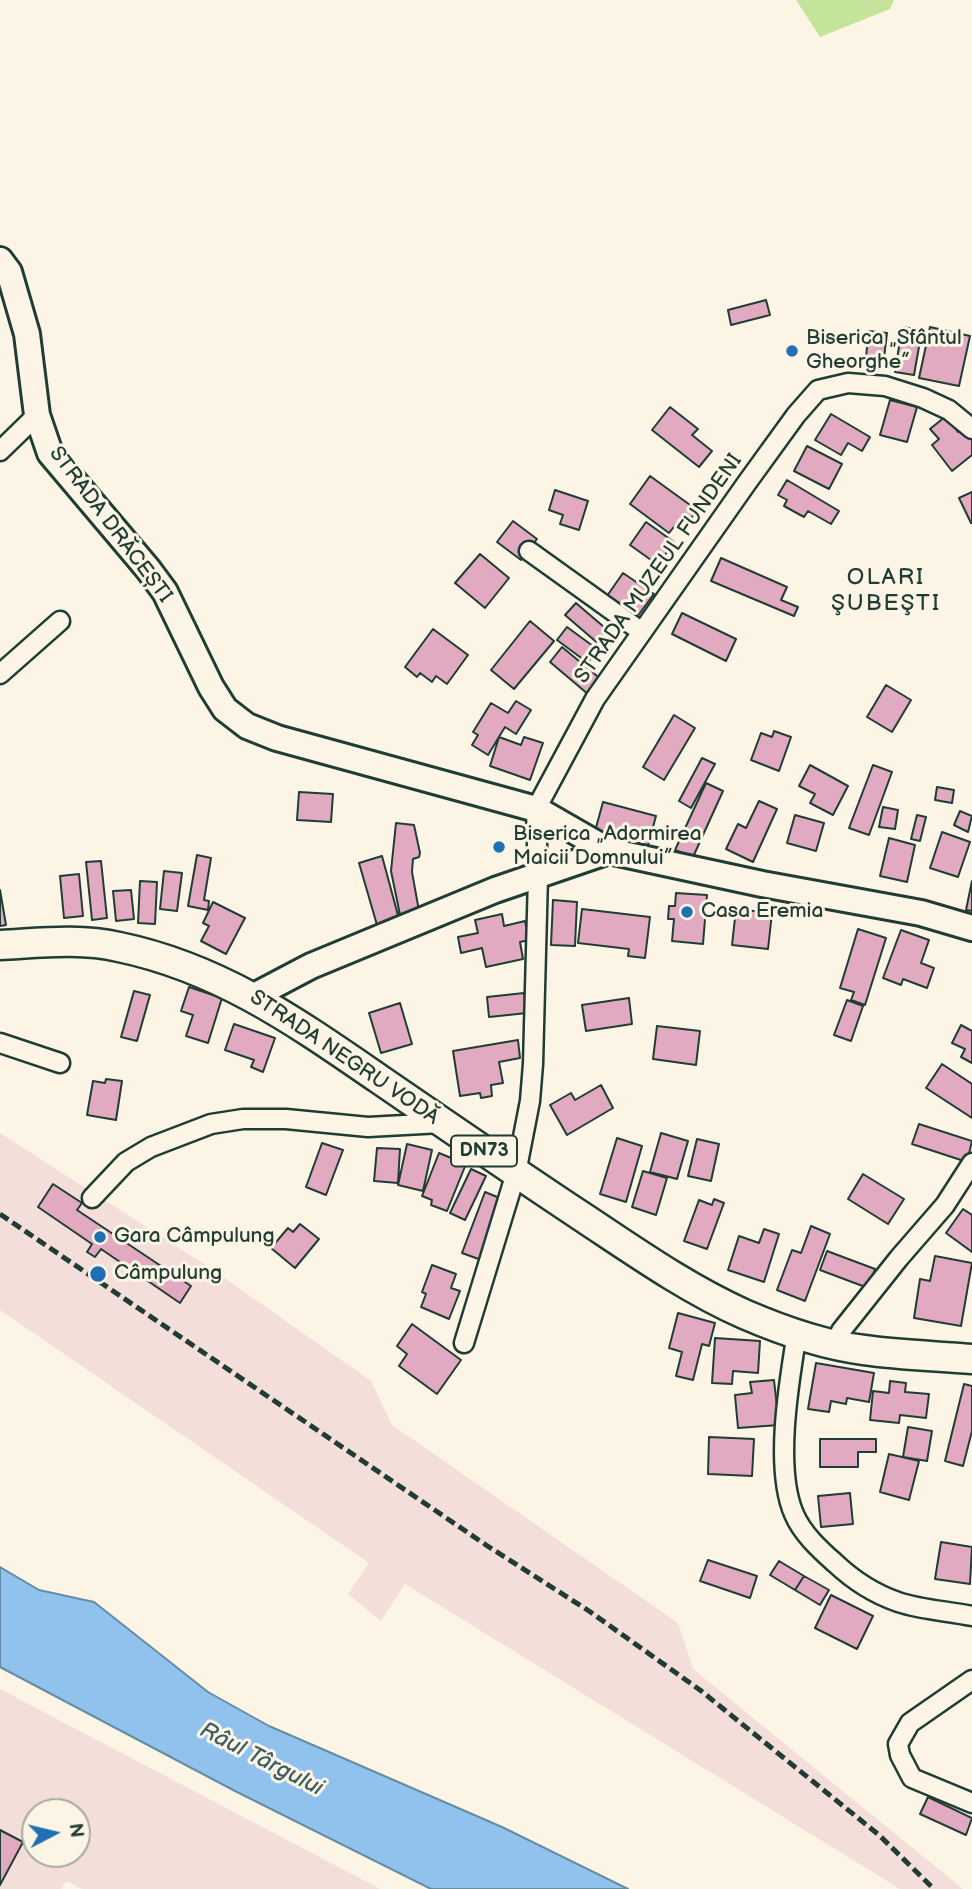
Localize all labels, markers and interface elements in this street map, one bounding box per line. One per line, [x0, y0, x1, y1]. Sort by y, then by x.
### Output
place label: Biserica „Sfântul Gheorghe” [806, 326, 962, 376]
marker: Biserica „Sfântul Gheorghe” [784, 343, 800, 359]
street label: STRADA DRĂCEȘTI [43, 442, 177, 608]
street label: STRADA MUZEUL FUNDENI [570, 449, 748, 689]
district label: OLARI ŞUBEŞTI [832, 564, 940, 618]
place label: Biserica „Adormirea Maicii Domnului” [513, 822, 702, 872]
marker: Biserica „Adormirea Maicii Domnului” [491, 839, 507, 855]
place label: Casa Eremia [701, 899, 823, 925]
marker: Casa Eremia [679, 904, 695, 920]
street label: STRADA NEGRU VODĂ [245, 985, 443, 1131]
road number: DN73 [451, 1135, 517, 1166]
place label: Gara Câmpulung [114, 1224, 275, 1250]
marker: Gara Câmpulung [92, 1229, 108, 1245]
place label: Câmpulung [114, 1261, 222, 1287]
marker: Câmpulung [88, 1264, 108, 1284]
water label: Râul Târgului [195, 1717, 327, 1803]
north arrow [21, 1798, 91, 1868]
text: N [63, 1822, 88, 1839]

